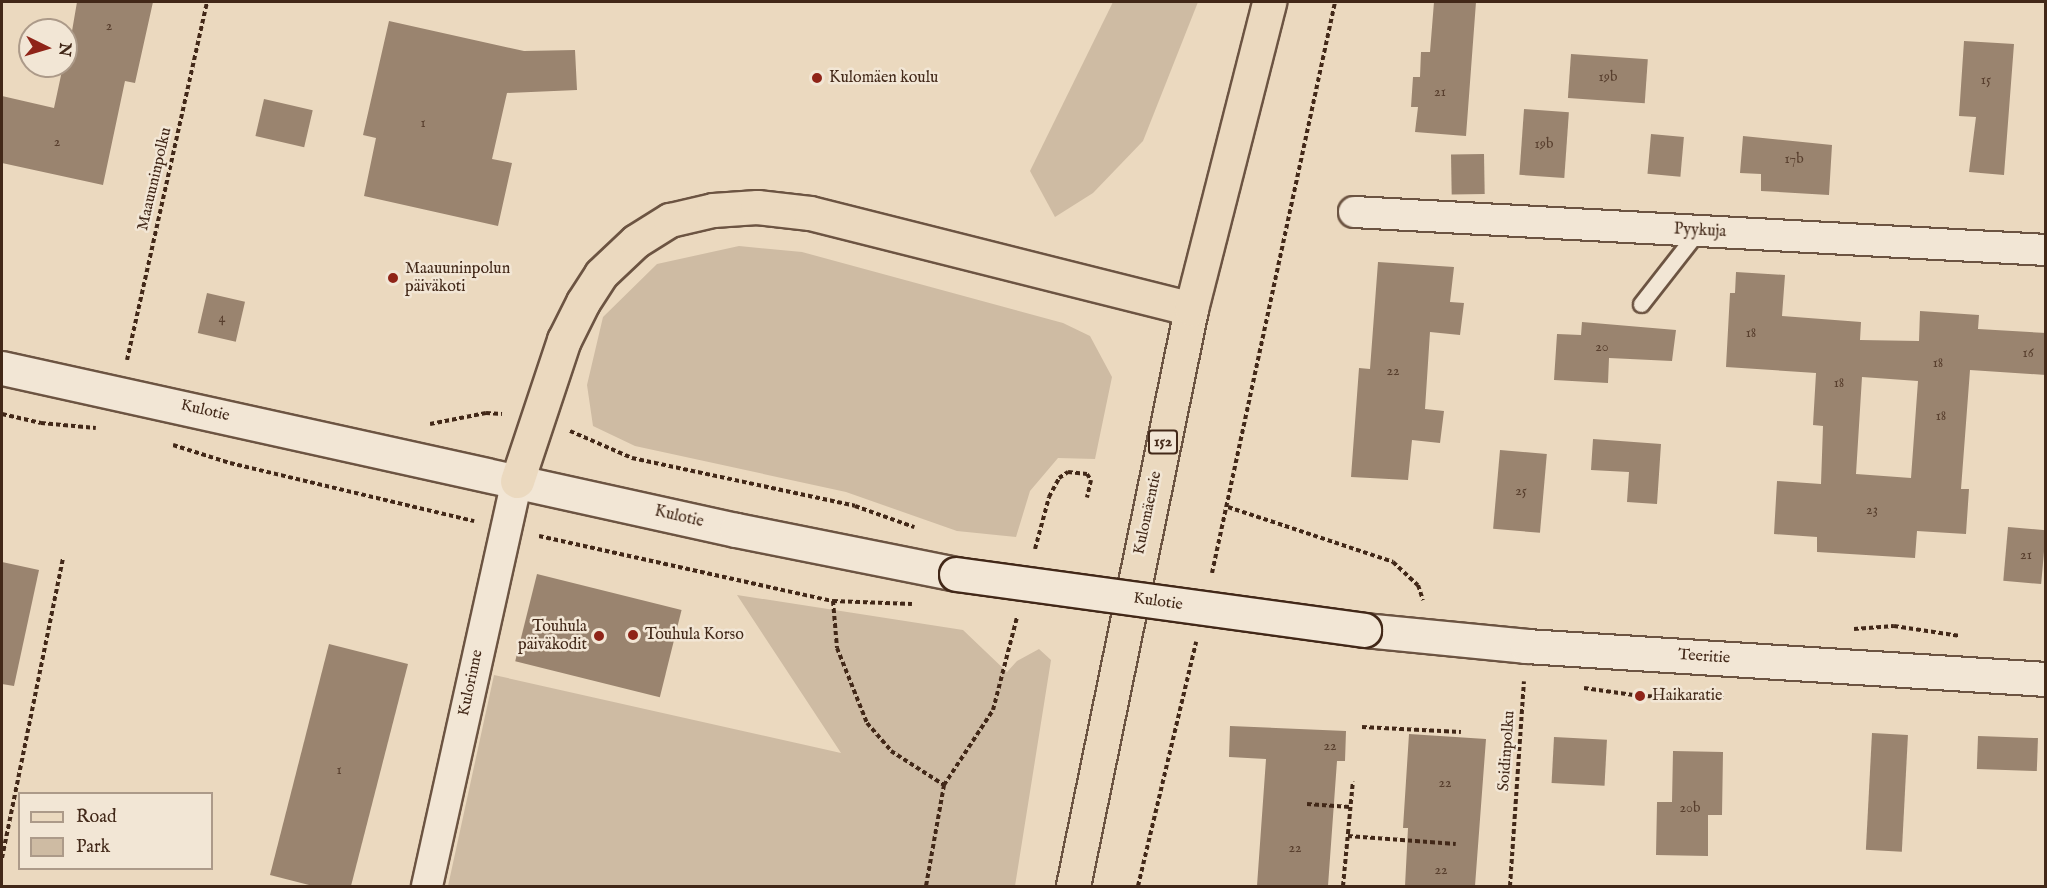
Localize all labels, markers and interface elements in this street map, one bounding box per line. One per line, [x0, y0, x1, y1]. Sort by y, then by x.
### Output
north arrow [18, 18, 78, 78]
house number: 2 [106, 18, 112, 34]
text: N [53, 42, 75, 57]
place label: Kulomäen koulu [829, 68, 938, 88]
house number: 19b [1599, 69, 1617, 85]
marker: Kulomäen koulu [810, 71, 824, 85]
house number: 15 [1981, 72, 1991, 88]
house number: 21 [1434, 84, 1446, 100]
house number: 1 [420, 115, 426, 131]
street label: Maauuninpolku [134, 126, 176, 232]
house number: 2 [54, 134, 60, 150]
house number: 19b [1535, 136, 1553, 152]
house number: 17b [1784, 151, 1804, 167]
street label: Pyykuja [1673, 220, 1727, 242]
place label: Maauuninpolun päiväkoti [405, 259, 510, 297]
marker: Maauuninpolun päiväkoti [386, 271, 400, 285]
house number: 4 [219, 310, 225, 326]
house number: 18 [1746, 325, 1756, 341]
house number: 20 [1595, 339, 1609, 355]
house number: 16 [2022, 345, 2034, 361]
house number: 18 [1933, 355, 1943, 371]
house number: 22 [1386, 363, 1400, 379]
house number: 18 [1834, 375, 1844, 391]
street label: Kulotie [179, 396, 231, 426]
house number: 18 [1936, 408, 1946, 424]
road number: 152 [1146, 430, 1180, 454]
street label: Kulomäentie [1130, 470, 1166, 556]
house number: 25 [1515, 483, 1527, 499]
street label: Kulotie [653, 502, 705, 532]
house number: 23 [1866, 502, 1878, 518]
house number: 21 [2020, 547, 2032, 563]
street label: Kulotie [1132, 589, 1184, 615]
place label: Touhula päiväkodit [518, 617, 587, 655]
place label: Touhula Korso [645, 625, 744, 645]
marker: Touhula Korso [626, 628, 640, 642]
marker: Touhula päiväkodit [592, 629, 606, 643]
street label: Teeritie [1677, 646, 1731, 668]
street label: Kulorinne [455, 648, 487, 718]
place label: Haikaratie [1652, 686, 1722, 706]
marker: Haikaratie [1633, 689, 1647, 703]
street label: Soidinpolku [1495, 710, 1519, 792]
house number: 22 [1323, 738, 1337, 754]
house number: 1 [336, 762, 342, 778]
house number: 22 [1438, 775, 1452, 791]
legend [18, 792, 213, 870]
house number: 20b [1680, 800, 1700, 816]
text: Road [76, 806, 117, 829]
text: Park [76, 836, 110, 859]
house number: 22 [1288, 840, 1302, 856]
house number: 22 [1434, 862, 1448, 878]

